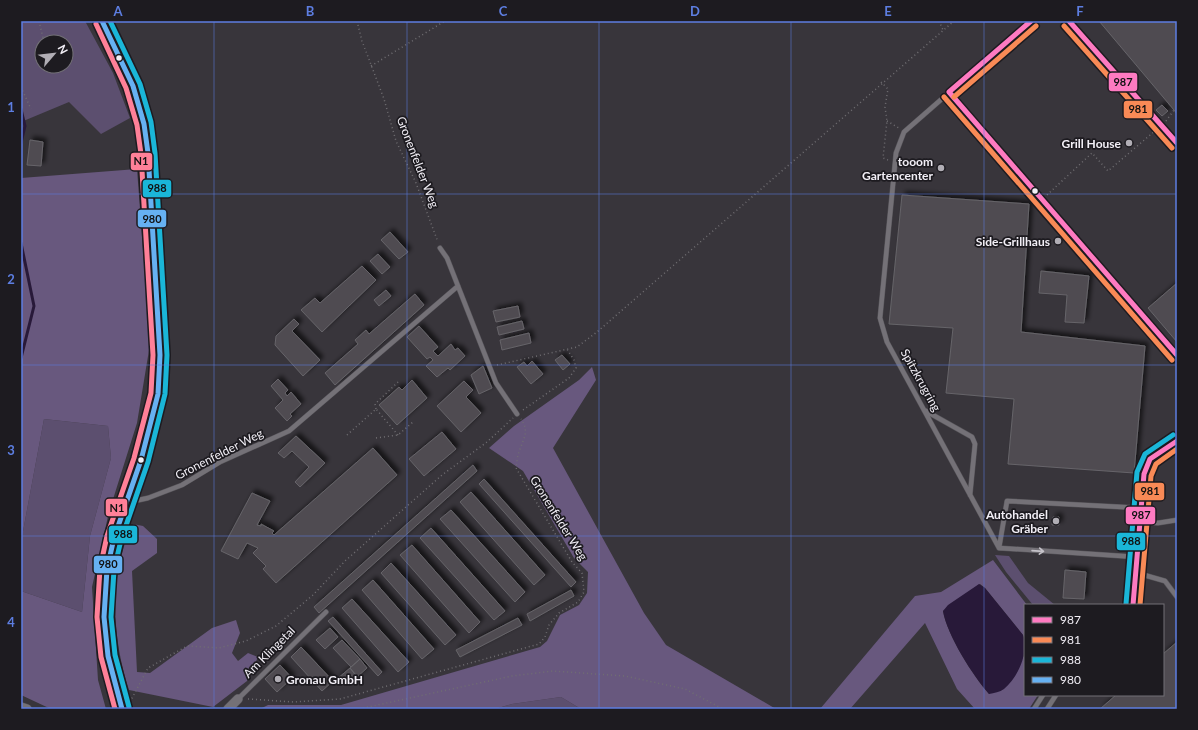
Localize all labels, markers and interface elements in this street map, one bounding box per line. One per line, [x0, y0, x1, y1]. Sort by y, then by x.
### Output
text: A [112, 3, 123, 19]
text: B [306, 3, 315, 19]
text: C [499, 3, 508, 19]
text: D [690, 3, 700, 19]
text: E [884, 3, 892, 19]
text: F [1076, 3, 1084, 19]
north arrow [34, 34, 74, 74]
text: N [56, 42, 71, 56]
unlabelled marker [114, 53, 124, 63]
line badge: 987 [1108, 72, 1138, 92]
text: 987 [1113, 75, 1133, 88]
text: 1 [7, 99, 15, 115]
line badge: 981 [1123, 100, 1153, 119]
text: 981 [1128, 102, 1148, 115]
street label: Gronenfelder Weg [394, 114, 442, 210]
place label: Grill House [1062, 136, 1122, 151]
marker: Grill House [1124, 138, 1134, 148]
line badge: N1 [130, 152, 153, 171]
text: N1 [134, 154, 148, 167]
place label: tooom Gartencenter [862, 154, 934, 183]
marker: tooom Gartencenter [936, 163, 946, 173]
line badge: 988 [142, 179, 172, 198]
text: 988 [147, 181, 167, 194]
unlabelled marker [1030, 186, 1040, 196]
line badge: 980 [137, 209, 167, 228]
text: 980 [142, 212, 162, 225]
place label: Side-Grillhaus [976, 234, 1050, 249]
marker: Side-Grillhaus [1053, 236, 1063, 246]
text: 2 [7, 271, 15, 287]
street label: Spitzkrugring [898, 346, 944, 414]
street label: Gronenfelder Weg [172, 425, 266, 483]
text: 3 [7, 442, 15, 458]
unlabelled marker [136, 455, 146, 465]
street label: Gronenfelder Weg [527, 473, 591, 563]
line badge: 981 [1134, 482, 1165, 501]
text: 981 [1140, 484, 1160, 497]
line badge: N1 [105, 498, 128, 517]
text: N1 [110, 501, 124, 514]
line badge: 987 [1125, 506, 1156, 525]
place label: Autohandel Gräber [985, 507, 1049, 536]
text: 987 [1131, 508, 1151, 521]
marker: Autohandel Gräber [1051, 516, 1061, 526]
line badge: 988 [108, 525, 138, 544]
text: 988 [113, 527, 133, 540]
line badge: 988 [1116, 532, 1146, 551]
text: 988 [1121, 534, 1141, 547]
one-way arrow [1031, 547, 1044, 554]
line badge: 980 [93, 555, 123, 574]
text: 980 [98, 557, 118, 570]
legend [1024, 604, 1164, 696]
text: 987 [1060, 612, 1081, 627]
text: 4 [7, 614, 15, 630]
street label: Am Klingetal [240, 623, 298, 681]
text: 981 [1060, 632, 1081, 647]
text: 988 [1060, 652, 1081, 667]
place label: Gronau GmbH [286, 672, 363, 687]
text: 980 [1060, 672, 1081, 687]
marker: Gronau GmbH [273, 674, 283, 684]

